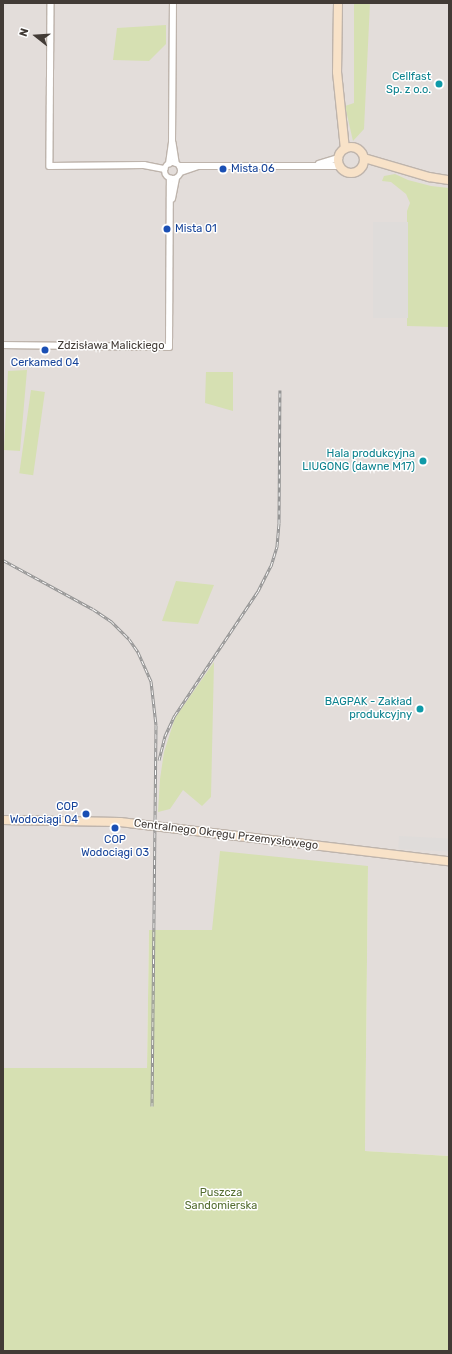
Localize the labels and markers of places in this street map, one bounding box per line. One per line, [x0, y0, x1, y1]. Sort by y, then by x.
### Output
place label: Cellfast Sp. z o.o. [386, 71, 431, 97]
marker: Cellfast Sp. z o.o. [434, 79, 444, 89]
place label: Mista 06 [231, 162, 275, 176]
marker: Mista 06 [218, 164, 228, 174]
place label: Mista 01 [175, 222, 217, 236]
marker: Mista 01 [162, 224, 172, 234]
marker: Cerkamed 04 [40, 345, 50, 355]
place label: Cerkamed 04 [11, 356, 79, 370]
place label: Hala produkcyjna LIUGONG (dawne M17) [302, 448, 415, 474]
marker: Hala produkcyjna LIUGONG (dawne M17) [418, 456, 428, 466]
place label: BAGPAK - Zakład produkcyjny [325, 696, 412, 722]
marker: BAGPAK - Zakład produkcyjny [415, 704, 425, 714]
place label: COP Wodociągi 04 [10, 801, 78, 827]
marker: COP Wodociągi 04 [81, 809, 91, 819]
marker: COP Wodociągi 03 [110, 823, 120, 833]
place label: COP Wodociągi 03 [81, 834, 149, 860]

